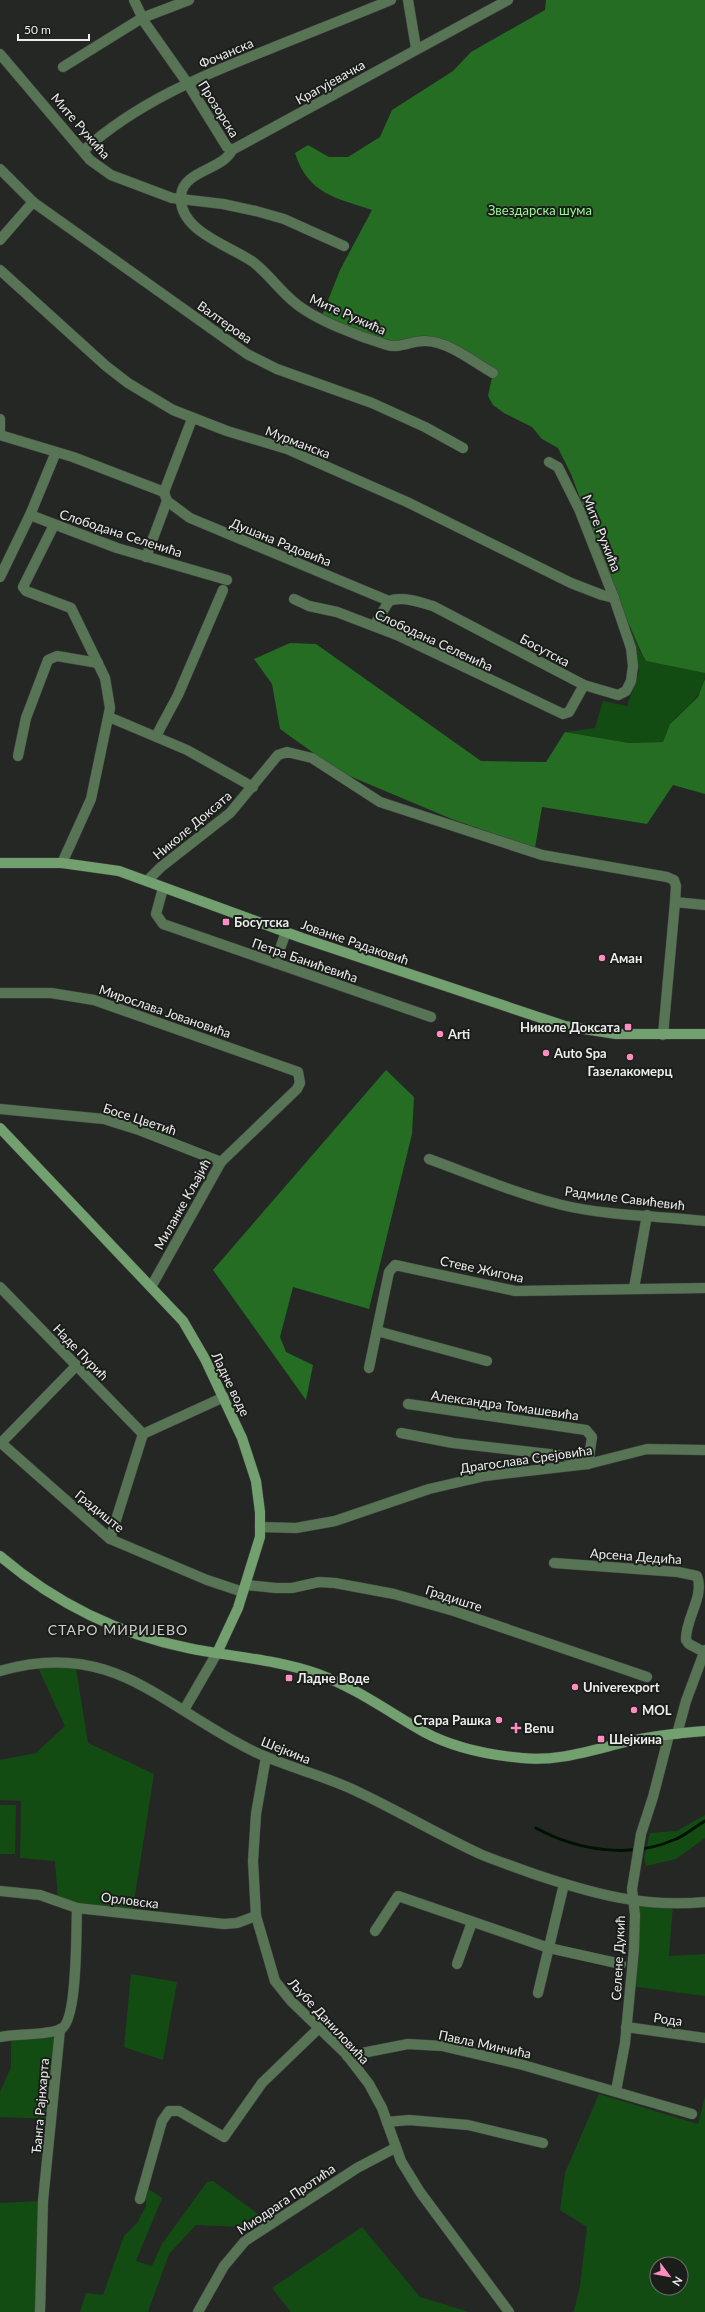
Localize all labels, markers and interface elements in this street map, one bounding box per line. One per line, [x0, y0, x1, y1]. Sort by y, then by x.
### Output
scale bar [18, 16, 89, 42]
text: 50 m [24, 22, 51, 37]
street label: Фочанска [196, 34, 256, 72]
street label: Крагујевачка [292, 56, 368, 108]
street label: Прозорска [195, 78, 243, 140]
street label: Мите Ружића [48, 90, 114, 162]
park label: Звездарска шума [488, 202, 592, 218]
street label: Мите Ружића [307, 290, 389, 338]
street label: Валтерова [195, 297, 255, 347]
street label: Мурманска [263, 422, 333, 462]
street label: Мите Ружића [579, 492, 625, 574]
street label: Слободана Селенића [57, 506, 185, 560]
street label: Душана Радовића [228, 514, 334, 570]
street label: Слободана Селенића [372, 606, 496, 674]
street label: Босутска [517, 630, 573, 670]
street label: Николе Доксата [149, 787, 235, 863]
place label: Босутска [234, 914, 289, 930]
street label: Јованке Радаковић [299, 916, 411, 968]
marker: Босутска [221, 917, 231, 927]
street label: Петра Банићевића [250, 934, 360, 986]
place label: Аман [609, 950, 642, 966]
marker: Аман [597, 953, 607, 963]
street label: Мирослава Јовановића [97, 981, 233, 1041]
place label: Николе Доксата [520, 1019, 620, 1035]
marker: Николе Доксата [623, 1022, 633, 1032]
place label: Arti [447, 1026, 470, 1042]
marker: Arti [435, 1029, 445, 1039]
place label: Auto Spa [553, 1045, 607, 1061]
marker: Auto Spa [541, 1048, 551, 1058]
marker: Газелакомерц [625, 1052, 635, 1062]
place label: Газелакомерц [588, 1063, 672, 1079]
street label: Босе Цветић [101, 1100, 179, 1138]
street label: Миланке Кљајић [150, 1156, 214, 1252]
street label: Радмиле Савићевић [564, 1183, 686, 1213]
street label: Стеве Жигона [439, 1252, 525, 1286]
street label: Наде Пурић [50, 1320, 112, 1384]
street label: Ладне воде [208, 1348, 254, 1419]
street label: Александра Томашевића [430, 1387, 580, 1423]
street label: Драгослава Срејовића [459, 1442, 593, 1476]
street label: Градиште [72, 1486, 128, 1536]
street label: Арсена Дедића [590, 1545, 682, 1567]
street label: Градиште [424, 1581, 484, 1615]
district label: СТАРО МИРИЈЕВО [48, 1621, 188, 1638]
place label: Ладне Воде [296, 1670, 370, 1686]
marker: Ладне Воде [284, 1673, 294, 1683]
place label: Univerexport [583, 1679, 660, 1695]
marker: Univerexport [570, 1682, 580, 1692]
place label: MOL [642, 1702, 672, 1718]
marker: MOL [629, 1705, 639, 1715]
place label: Стара Рашка [413, 1712, 491, 1728]
marker: Стара Рашка [494, 1715, 504, 1725]
place label: Benu [524, 1720, 554, 1736]
marker: Benu [511, 1723, 521, 1733]
place label: Шејкина [609, 1731, 662, 1747]
street label: Шејкина [259, 1733, 313, 1767]
marker: Шејкина [596, 1734, 606, 1744]
street label: Орловска [100, 1889, 160, 1911]
street label: Селене Дукић [608, 1915, 628, 2001]
street label: Љубе Даниловића [284, 1974, 373, 2067]
street label: Рода [652, 2009, 684, 2029]
street label: Павла Минчића [437, 2026, 533, 2062]
street label: Ђанга Рајнхарта [28, 2057, 52, 2155]
street label: Миодрага Протића [234, 2160, 338, 2238]
north arrow [649, 2256, 689, 2296]
text: N [670, 2275, 686, 2289]

